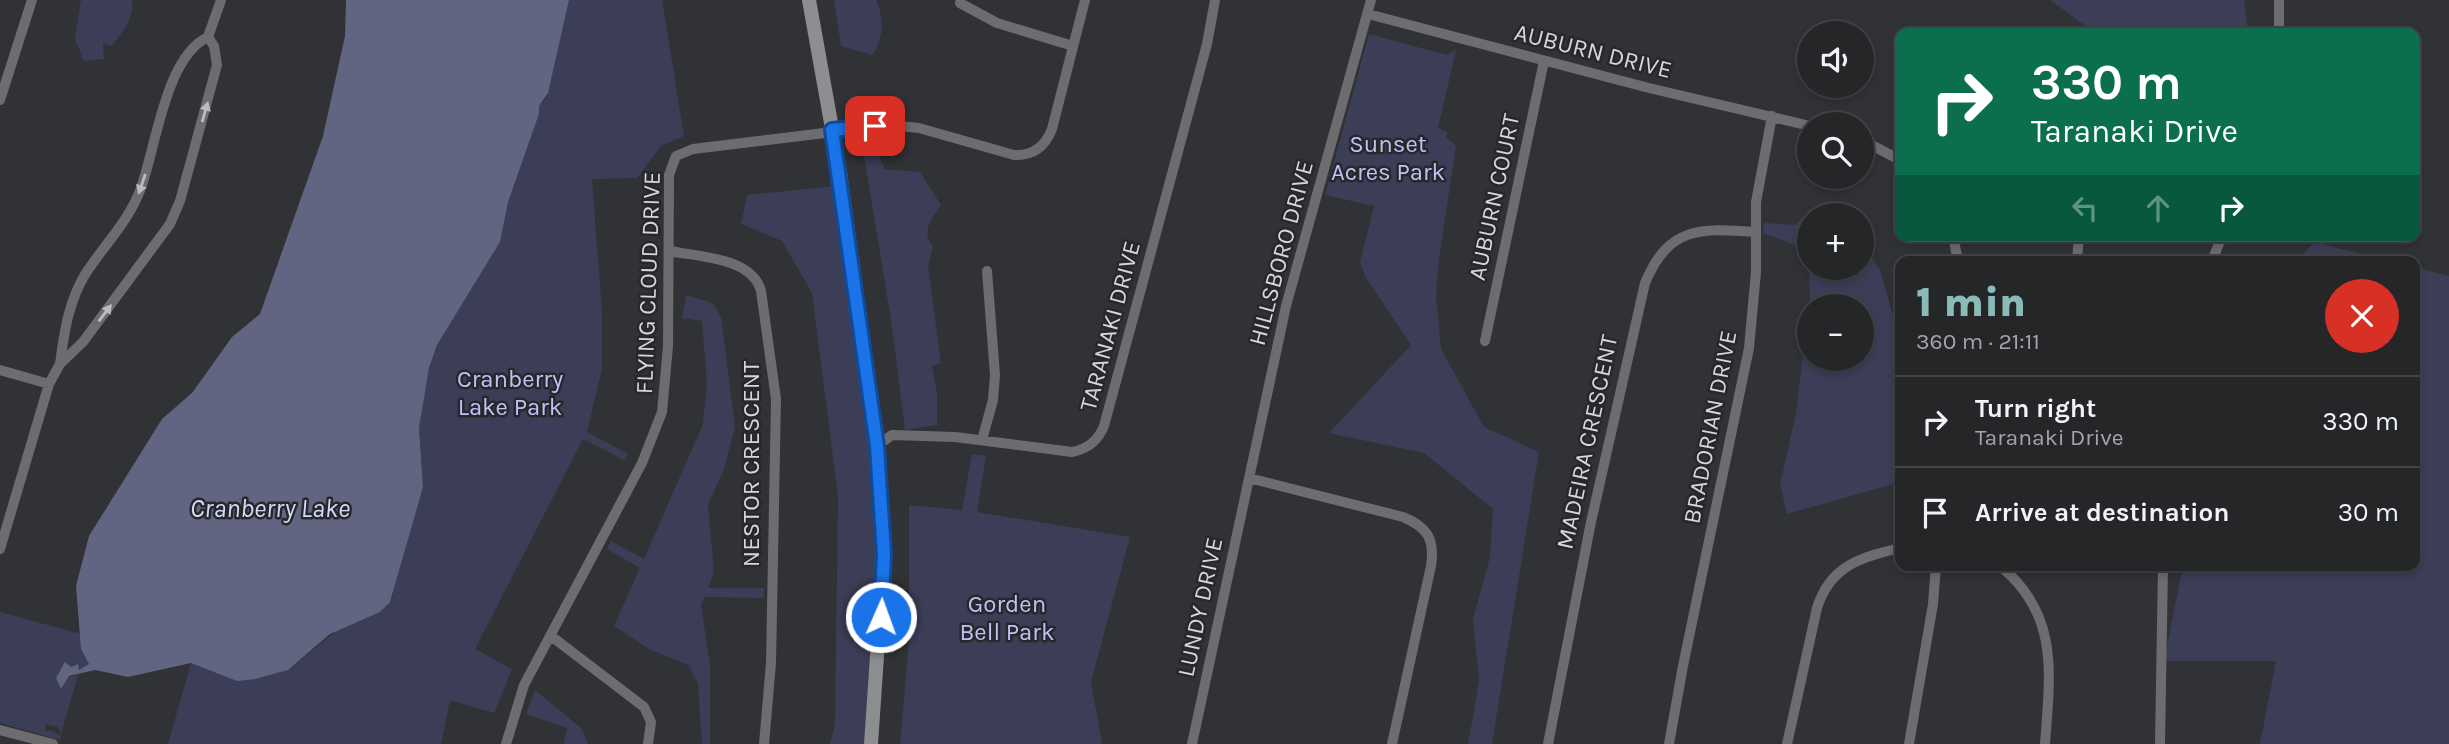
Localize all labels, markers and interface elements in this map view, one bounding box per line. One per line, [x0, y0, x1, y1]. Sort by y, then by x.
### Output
street label: AUBURN DRIVE [1511, 18, 1675, 84]
map controls [1797, 21, 1874, 371]
button: sound [1797, 21, 1874, 98]
text: 330 m [2031, 54, 2182, 111]
icon: right [1916, 56, 2007, 147]
pin [845, 96, 905, 156]
one-way arrow [200, 102, 210, 123]
icon: arrive [856, 107, 894, 145]
street label: AUBURN COURT [1463, 111, 1525, 283]
button: search [1797, 112, 1874, 189]
text: Taranaki Drive [2031, 113, 2238, 150]
park label: Sunset Acres Park [1331, 130, 1445, 186]
street label: HILLSBORO DRIVE [1243, 157, 1319, 349]
street label: FLYING CLOUD DRIVE [630, 171, 666, 395]
one-way arrow [136, 173, 147, 194]
icon: left [2066, 189, 2104, 227]
icon: ahead [2139, 189, 2177, 227]
icon: right [2212, 189, 2250, 227]
button: + [1797, 203, 1874, 280]
street label: TARANAKI DRIVE [1074, 238, 1146, 414]
text: 1 min [1916, 277, 2026, 327]
button: close [2325, 279, 2399, 353]
button: − [1797, 294, 1874, 371]
one-way arrow [98, 304, 112, 322]
street label: BRADORIAN DRIVE [1678, 328, 1742, 526]
text: 360 m · 21:11 [1916, 328, 2040, 355]
street label: MADEIRA CRESCENT [1551, 332, 1623, 552]
street label: NESTOR CRESCENT [737, 361, 765, 567]
park label: Cranberry Lake Park [457, 365, 563, 421]
text: Turn right [1975, 393, 2096, 424]
icon: right [1916, 403, 1954, 441]
text: 330 m [2322, 406, 2399, 437]
text: Taranaki Drive [1975, 424, 2124, 451]
water label: Cranberry Lake [190, 493, 350, 524]
icon: arrive [1916, 494, 1954, 532]
text: Arrive at destination [1975, 497, 2229, 528]
text: 30 m [2338, 497, 2399, 528]
street label: LUNDY DRIVE [1172, 535, 1228, 679]
position arrow [844, 580, 918, 654]
park label: Gorden Bell Park [959, 590, 1055, 646]

